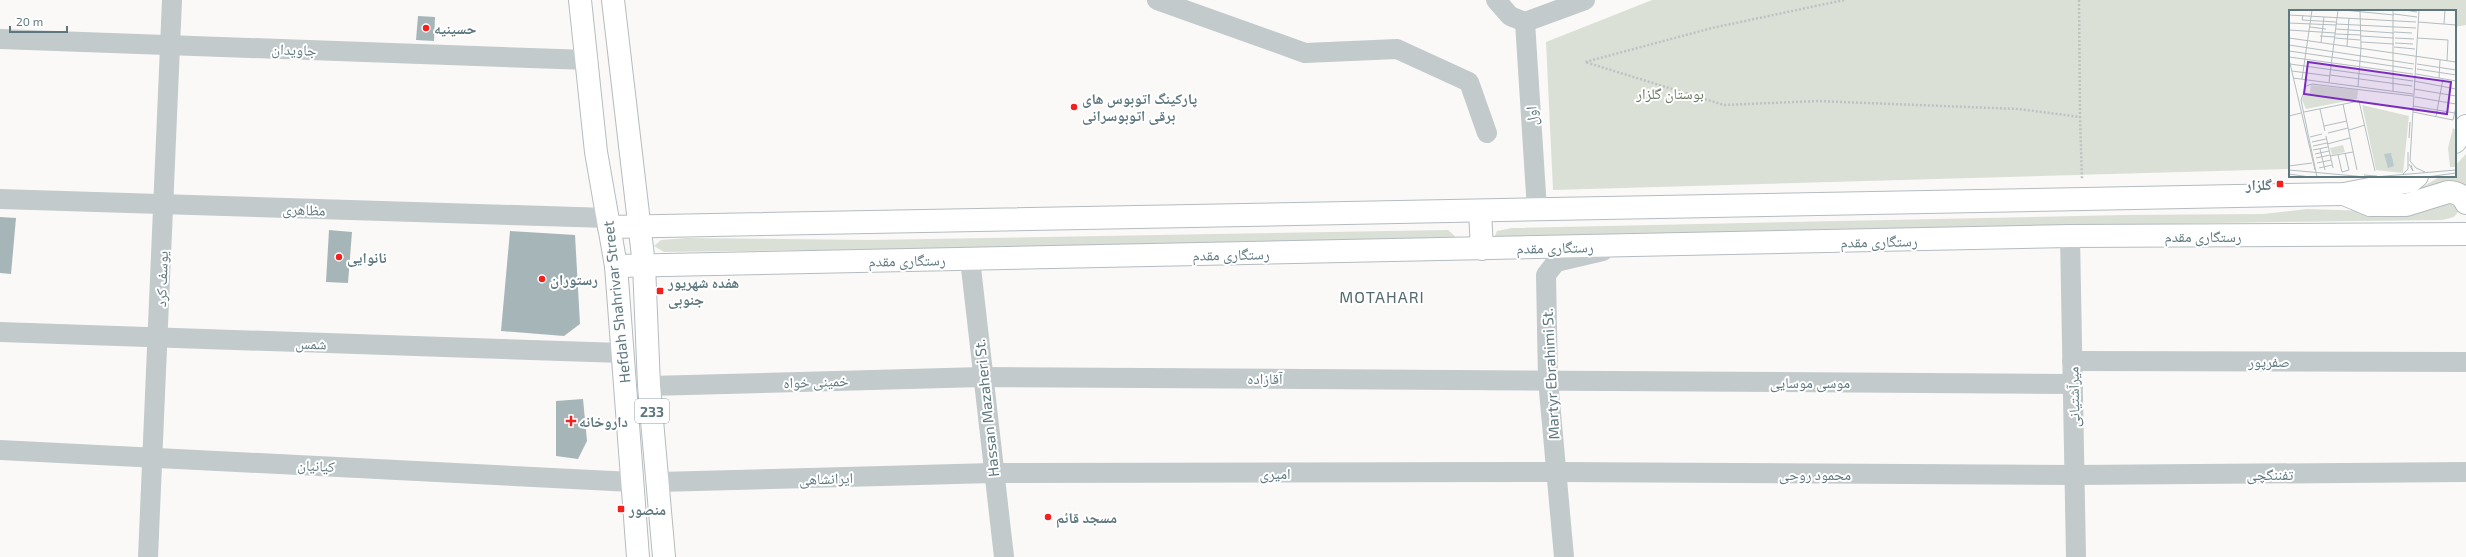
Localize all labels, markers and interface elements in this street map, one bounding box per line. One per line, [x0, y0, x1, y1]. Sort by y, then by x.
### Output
scale bar [10, 8, 67, 34]
inset map [2289, 10, 2456, 177]
text: 20 m [16, 14, 43, 28]
place label: حسینیه [434, 19, 477, 37]
marker: حسینیه [421, 23, 431, 33]
street label: جاویدان [271, 39, 317, 61]
park label: بوستان گلزار [1635, 84, 1704, 104]
place label: پارکینگ اتوبوس های برقی اتوبوسرانی [1082, 89, 1197, 125]
marker: پارکینگ اتوبوس های برقی اتوبوسرانی [1069, 102, 1079, 112]
street label: اول [1521, 105, 1543, 126]
place label: گلزار [2245, 175, 2272, 193]
marker: گلزار [2275, 179, 2285, 189]
street label: مظاهری [282, 199, 326, 221]
street label: Hefdah Shahrivar Street [598, 220, 633, 384]
street label: رستگاری مقدم [2164, 227, 2242, 247]
street label: رستگاری مقدم [1840, 231, 1918, 253]
street label: رستگاری مقدم [1516, 237, 1594, 259]
street label: رستگاری مقدم [1192, 244, 1270, 266]
place label: نانوایی [347, 248, 387, 267]
street label: یوسف کرد [151, 250, 172, 307]
street label: رستگاری مقدم [868, 250, 946, 272]
marker: نانوایی [334, 252, 344, 262]
place label: رستوران [550, 270, 598, 289]
place label: هفده شهریور جنوبی [667, 273, 739, 309]
marker: رستوران [537, 274, 547, 284]
marker: هفده شهریور جنوبی [655, 286, 665, 296]
district label: MOTAHARI [1339, 287, 1425, 306]
street label: Martyr Ebrahimi St. [1538, 308, 1562, 440]
street label: شمس [295, 333, 327, 355]
street label: Hassan Mazaheri St. [970, 338, 1002, 478]
street label: صفرپور [2247, 352, 2290, 371]
street label: میرآشتیانی [2063, 366, 2085, 428]
street label: آقازاده [1247, 369, 1284, 388]
street label: خمینی خواه [783, 371, 850, 393]
street label: موسی موسایی [1770, 373, 1850, 393]
road number: 233 [635, 399, 669, 423]
place label: داروخانه [579, 412, 628, 430]
marker: داروخانه [566, 416, 576, 426]
street label: کیانیان [297, 455, 335, 477]
street label: امیری [1259, 464, 1291, 484]
street label: محمود روحی [1779, 465, 1851, 485]
street label: تفننگچی [2247, 465, 2294, 485]
street label: ایرانشاهی [799, 468, 853, 490]
place label: منصور [628, 500, 666, 518]
marker: منصور [616, 504, 626, 514]
place label: مسجد قائم [1056, 508, 1117, 528]
marker: مسجد قائم [1043, 512, 1053, 522]

